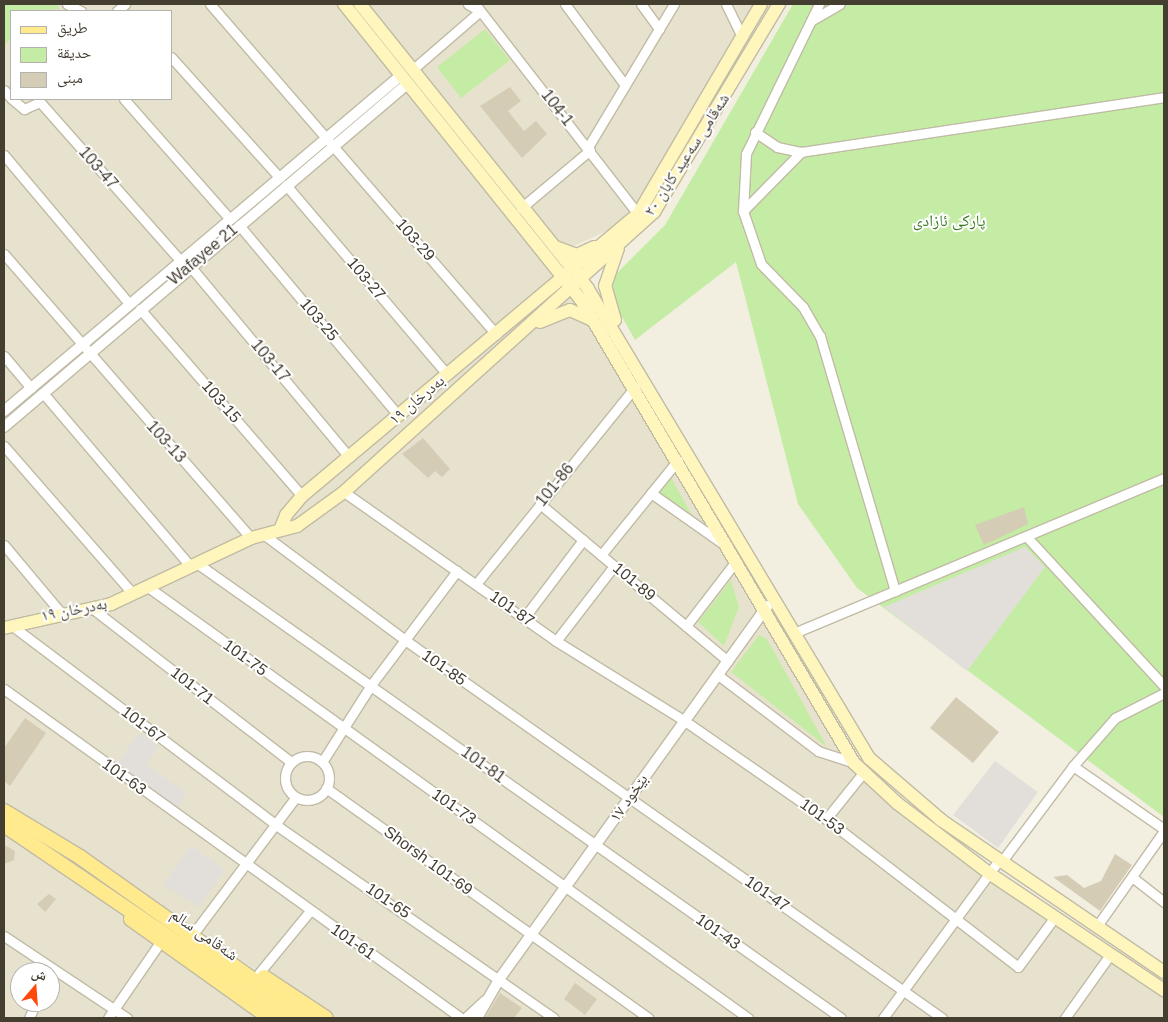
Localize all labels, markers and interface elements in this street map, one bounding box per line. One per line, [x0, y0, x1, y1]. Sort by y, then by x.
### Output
legend [10, 10, 172, 100]
text: طريق [57, 19, 88, 36]
text: حديقة [57, 44, 91, 61]
text: مبنى [57, 69, 83, 86]
street label: 104-1 [537, 86, 577, 130]
street label: شەقامی سەعید کابان ٢٠ [640, 90, 734, 220]
street label: 103-47 [74, 143, 122, 193]
park label: پارکی ئازادی [913, 211, 985, 231]
street label: 103-29 [391, 215, 439, 265]
street label: Wafayee 21 [164, 220, 242, 290]
street label: 103-27 [343, 254, 389, 304]
street label: 103-25 [296, 295, 342, 345]
street label: 103-17 [247, 336, 293, 386]
street label: بەدرخان ١٩ [385, 371, 449, 429]
street label: 103-15 [197, 377, 245, 427]
street label: 103-13 [142, 417, 190, 467]
street label: 101-86 [532, 460, 578, 510]
street label: 101-89 [609, 559, 659, 605]
street label: 101-87 [486, 587, 538, 631]
street label: بەدرخان ١٩ [39, 594, 109, 626]
street label: 101-75 [219, 636, 271, 680]
street label: 101-85 [418, 646, 470, 690]
street label: 101-71 [166, 663, 218, 709]
street label: 101-67 [117, 702, 169, 748]
street label: 101-81 [457, 743, 509, 787]
street label: 101-63 [98, 755, 150, 799]
street label: بێخود ١٧ [606, 770, 652, 826]
street label: 101-73 [428, 785, 480, 829]
street label: 101-53 [796, 795, 848, 839]
street label: Shorsh 101-69 [380, 822, 476, 900]
street label: 101-47 [741, 872, 793, 916]
street label: 101-65 [362, 879, 414, 923]
street label: شەقامی سالم [167, 905, 241, 965]
street label: 101-43 [692, 910, 744, 954]
street label: 101-61 [327, 920, 379, 964]
north arrow [10, 962, 60, 1012]
text: ش [30, 964, 49, 984]

